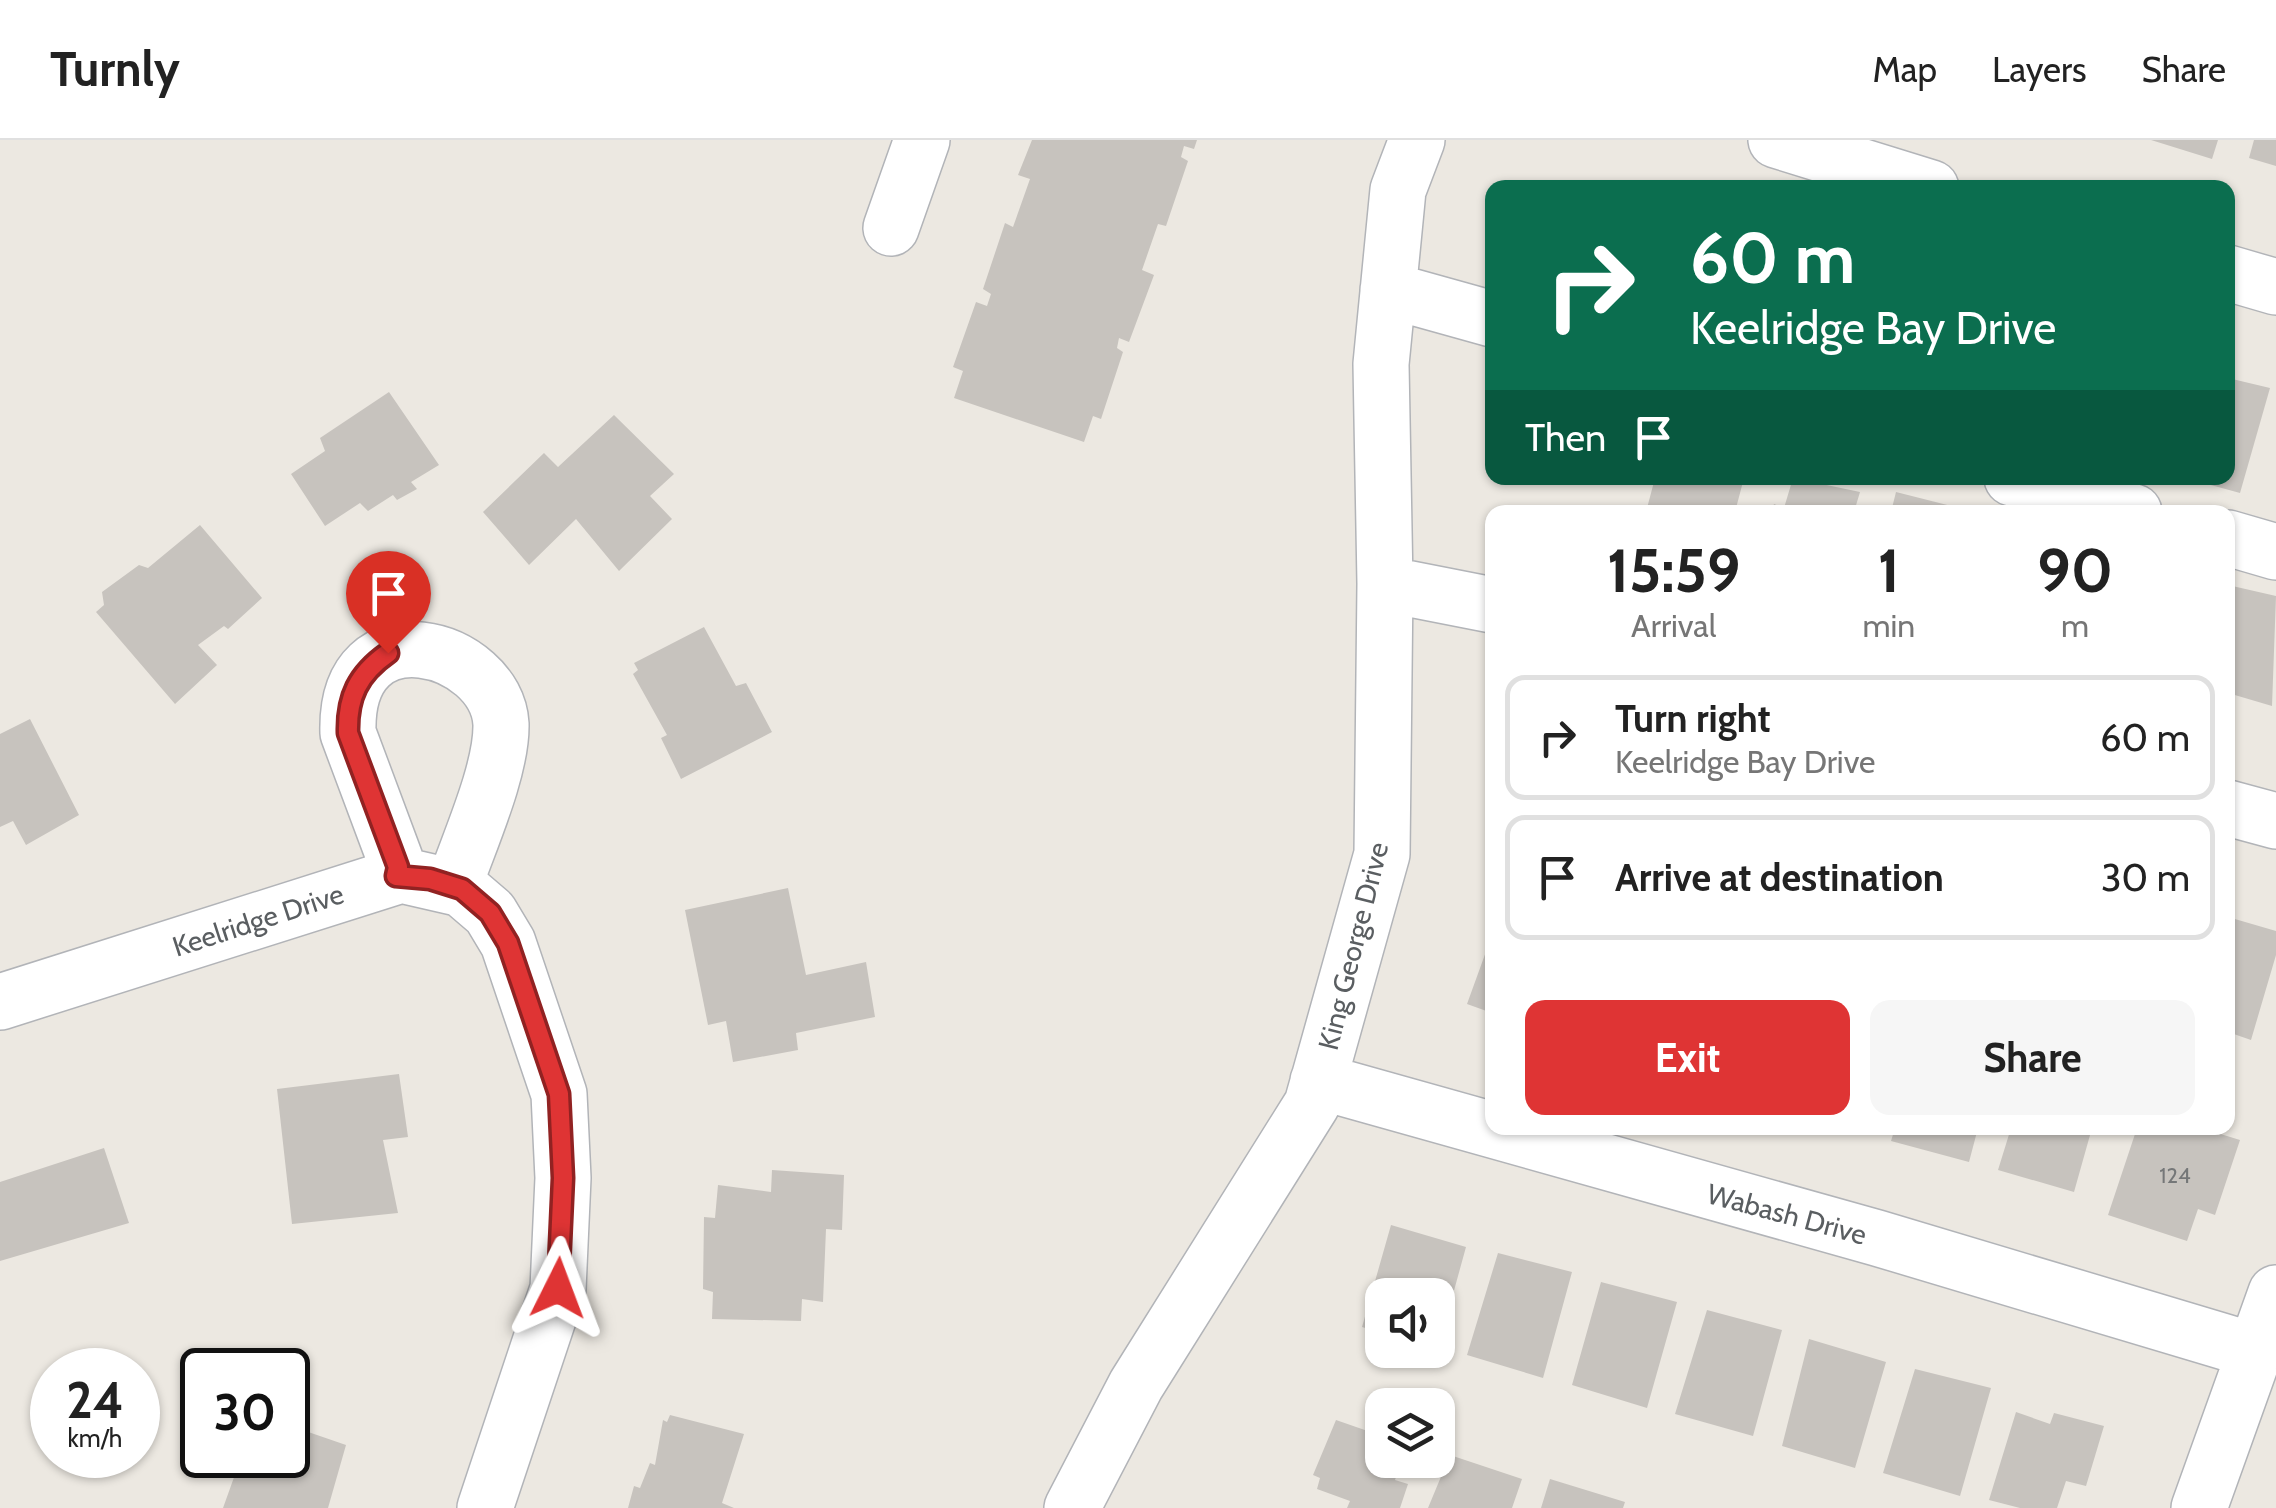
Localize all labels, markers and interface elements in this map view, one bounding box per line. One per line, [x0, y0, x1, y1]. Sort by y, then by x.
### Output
text: Turnly [50, 40, 180, 98]
text: Map [1873, 48, 1937, 91]
text: Layers [1992, 48, 2086, 91]
text: Share [2141, 48, 2226, 91]
text: 60 m [1690, 215, 1855, 301]
icon: right [1525, 220, 1655, 350]
text: Keelridge Bay Drive [1690, 301, 2056, 355]
icon: arrive [1626, 410, 1681, 465]
text: Then [1525, 414, 1606, 461]
text: 15:59 [1607, 534, 1741, 607]
text: 1 [1878, 534, 1900, 607]
text: 90 [2037, 534, 2113, 607]
pin [346, 551, 431, 654]
icon: arrive [361, 566, 416, 621]
text: Arrival [1631, 606, 1716, 645]
text: min [1862, 606, 1915, 645]
text: m [2061, 606, 2089, 645]
text: Turn right [1615, 695, 1771, 742]
icon: right [1530, 710, 1585, 765]
text: 60 m [2100, 714, 2190, 761]
text: Keelridge Bay Drive [1615, 742, 1875, 781]
street label: King George Drive [1311, 839, 1395, 1053]
icon: arrive [1530, 850, 1585, 905]
text: Arrive at destination [1615, 854, 1944, 901]
text: 30 m [2101, 854, 2190, 901]
street label: Keelridge Drive [168, 876, 348, 964]
button: Exit [1525, 1000, 1850, 1115]
button: Share [1870, 1000, 2195, 1115]
house number: 124 [2159, 1162, 2191, 1189]
street label: Wabash Drive [1704, 1176, 1870, 1252]
position arrow [506, 1236, 610, 1340]
map controls [1365, 1278, 1455, 1478]
button: sound [1365, 1278, 1455, 1368]
speed limit sign: 30 [180, 1348, 310, 1478]
text: 24 [66, 1370, 124, 1431]
button: layers [1365, 1388, 1455, 1478]
text: km/h [68, 1423, 122, 1453]

